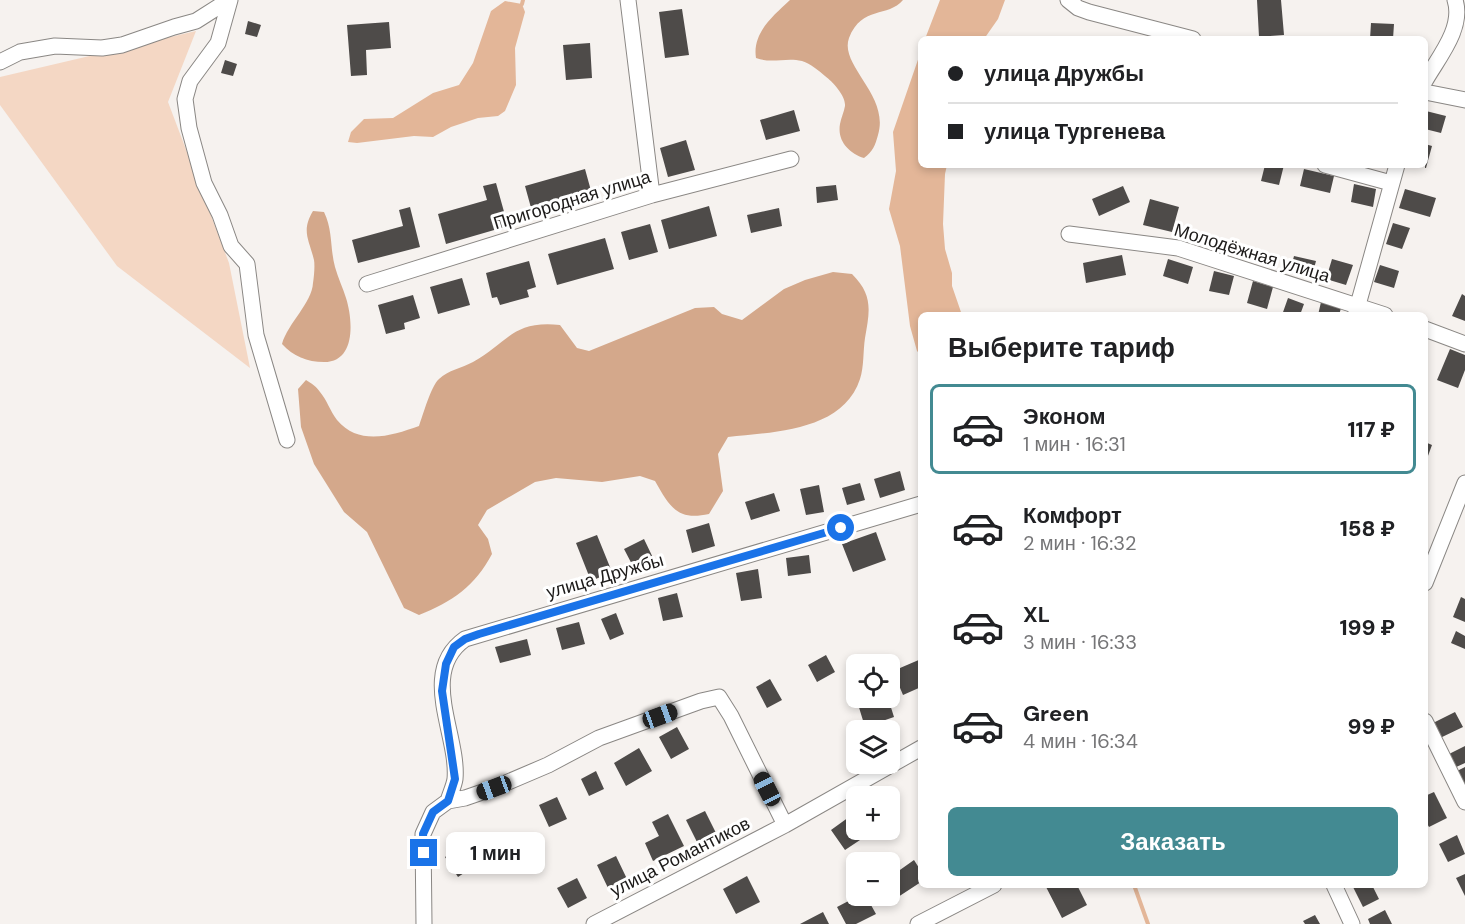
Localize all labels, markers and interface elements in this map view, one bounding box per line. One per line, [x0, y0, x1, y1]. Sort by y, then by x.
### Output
text: улица Дружбы [984, 59, 1144, 88]
text: улица Тургенева [984, 117, 1165, 146]
street label: Пригородная улица [490, 164, 655, 235]
street label: Молодёжная улица [1171, 218, 1334, 288]
text: Выберите тариф [948, 330, 1175, 365]
icon: car [951, 402, 1005, 456]
text: Эконом [1023, 402, 1106, 431]
text: 117 ₽ [1347, 415, 1395, 444]
text: 1 мин · 16:31 [1023, 431, 1126, 457]
icon: car [951, 501, 1005, 555]
text: Комфорт [1023, 501, 1122, 530]
route start [827, 514, 854, 541]
text: 158 ₽ [1340, 514, 1395, 543]
text: 2 мин · 16:32 [1023, 530, 1137, 556]
street label: улица Дружбы [544, 548, 666, 604]
icon: car [951, 600, 1005, 654]
text: XL [1023, 600, 1050, 629]
text: 199 ₽ [1339, 613, 1395, 642]
text: 3 мин · 16:33 [1023, 629, 1137, 655]
map controls [846, 654, 900, 906]
button: locate [846, 654, 900, 708]
icon: car [951, 699, 1005, 753]
text: Green [1023, 699, 1089, 728]
car [640, 701, 680, 731]
text: 99 ₽ [1348, 712, 1395, 741]
button: layers [846, 720, 900, 774]
text: 4 мин · 16:34 [1023, 728, 1138, 754]
car [751, 769, 783, 809]
car [474, 773, 514, 803]
button: + [846, 786, 900, 840]
button: Заказать [948, 807, 1398, 876]
street label: улица Романтиков [606, 811, 754, 903]
callout: 1 мин [445, 832, 544, 874]
route end [410, 839, 437, 866]
text: 1 мин [470, 840, 521, 866]
button: − [846, 852, 900, 906]

